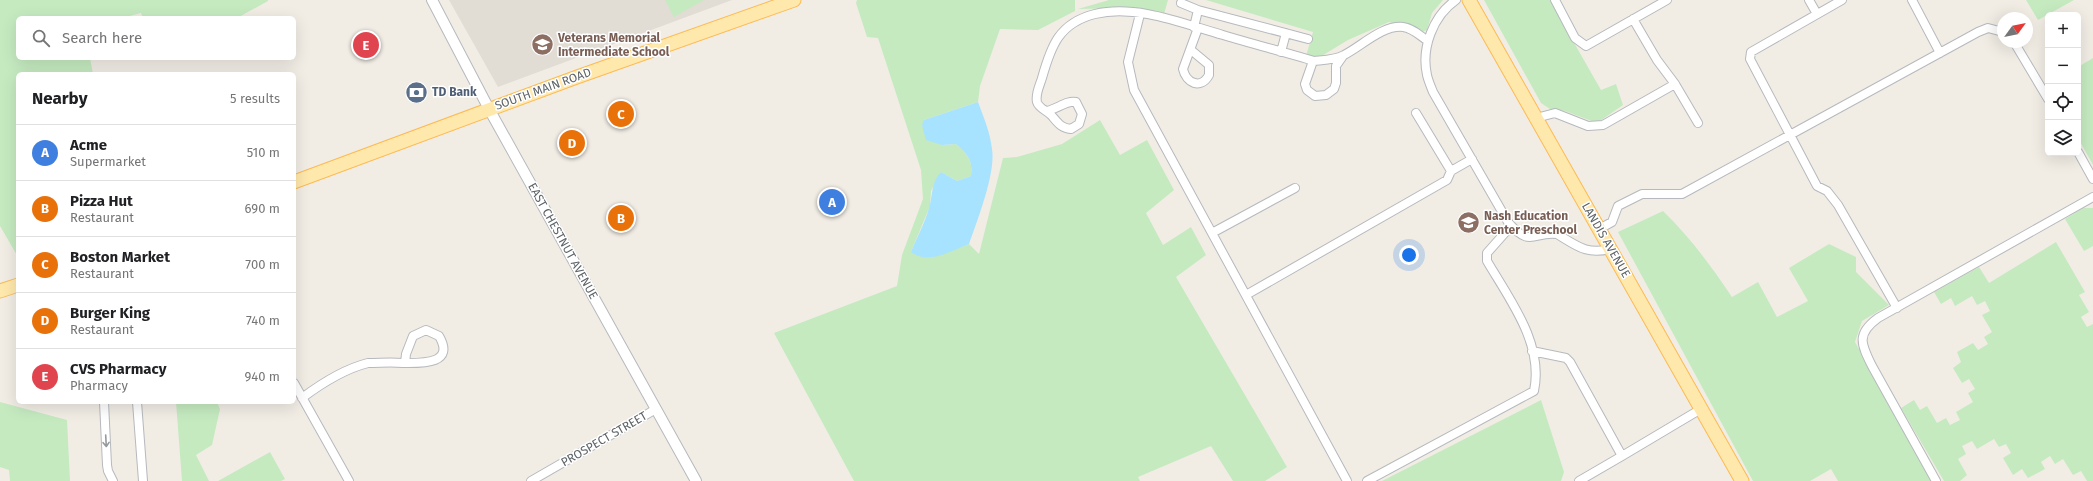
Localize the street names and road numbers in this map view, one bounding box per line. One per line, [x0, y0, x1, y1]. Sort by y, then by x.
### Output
street label: SOUTH MAIN ROAD [493, 65, 593, 113]
street label: EAST CHESTNUT AVENUE [525, 181, 601, 301]
street label: LANDIS AVENUE [1579, 200, 1633, 280]
street label: PROSPECT STREET [558, 408, 650, 469]

